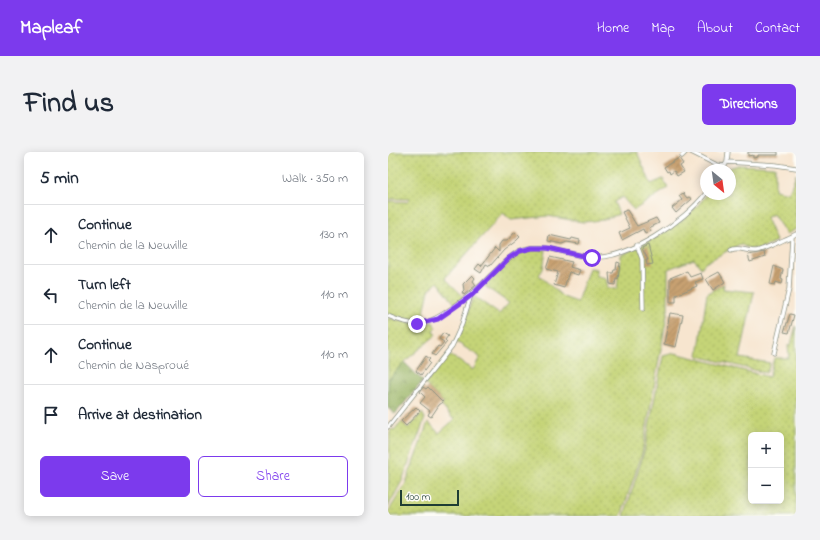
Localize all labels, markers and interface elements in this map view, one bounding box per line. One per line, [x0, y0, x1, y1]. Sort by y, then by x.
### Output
text: Mapleaf [20, 15, 82, 42]
text: Home [597, 18, 629, 39]
text: Map [651, 18, 675, 39]
text: About [697, 18, 733, 39]
text: Contact [755, 18, 800, 39]
text: Find us [24, 84, 114, 125]
button: Directions [702, 84, 796, 125]
north arrow [700, 164, 736, 200]
text: 5 min [40, 166, 79, 191]
text: Walk · 350 m [282, 169, 348, 188]
text: Continue [78, 214, 132, 236]
icon: ahead [40, 224, 62, 246]
text: 130 m [320, 225, 348, 244]
text: Chemin de la Neuville [78, 236, 188, 255]
route start [583, 249, 601, 267]
text: Turn left [78, 274, 131, 296]
icon: left [40, 284, 62, 306]
text: 110 m [321, 285, 348, 304]
text: Chemin de la Neuville [78, 296, 188, 315]
route end [408, 315, 426, 333]
text: Continue [78, 334, 132, 356]
icon: ahead [40, 344, 62, 366]
text: 110 m [321, 345, 348, 364]
text: Chemin de Nasproué [78, 356, 189, 375]
icon: arrive [40, 404, 62, 426]
text: Arrive at destination [78, 404, 202, 426]
map controls [748, 432, 784, 504]
button: + [748, 432, 784, 468]
button: Save [40, 456, 190, 497]
button: Share [198, 456, 348, 497]
button: − [748, 468, 784, 504]
scale bar [400, 488, 459, 507]
text: 100 m [406, 489, 430, 505]

